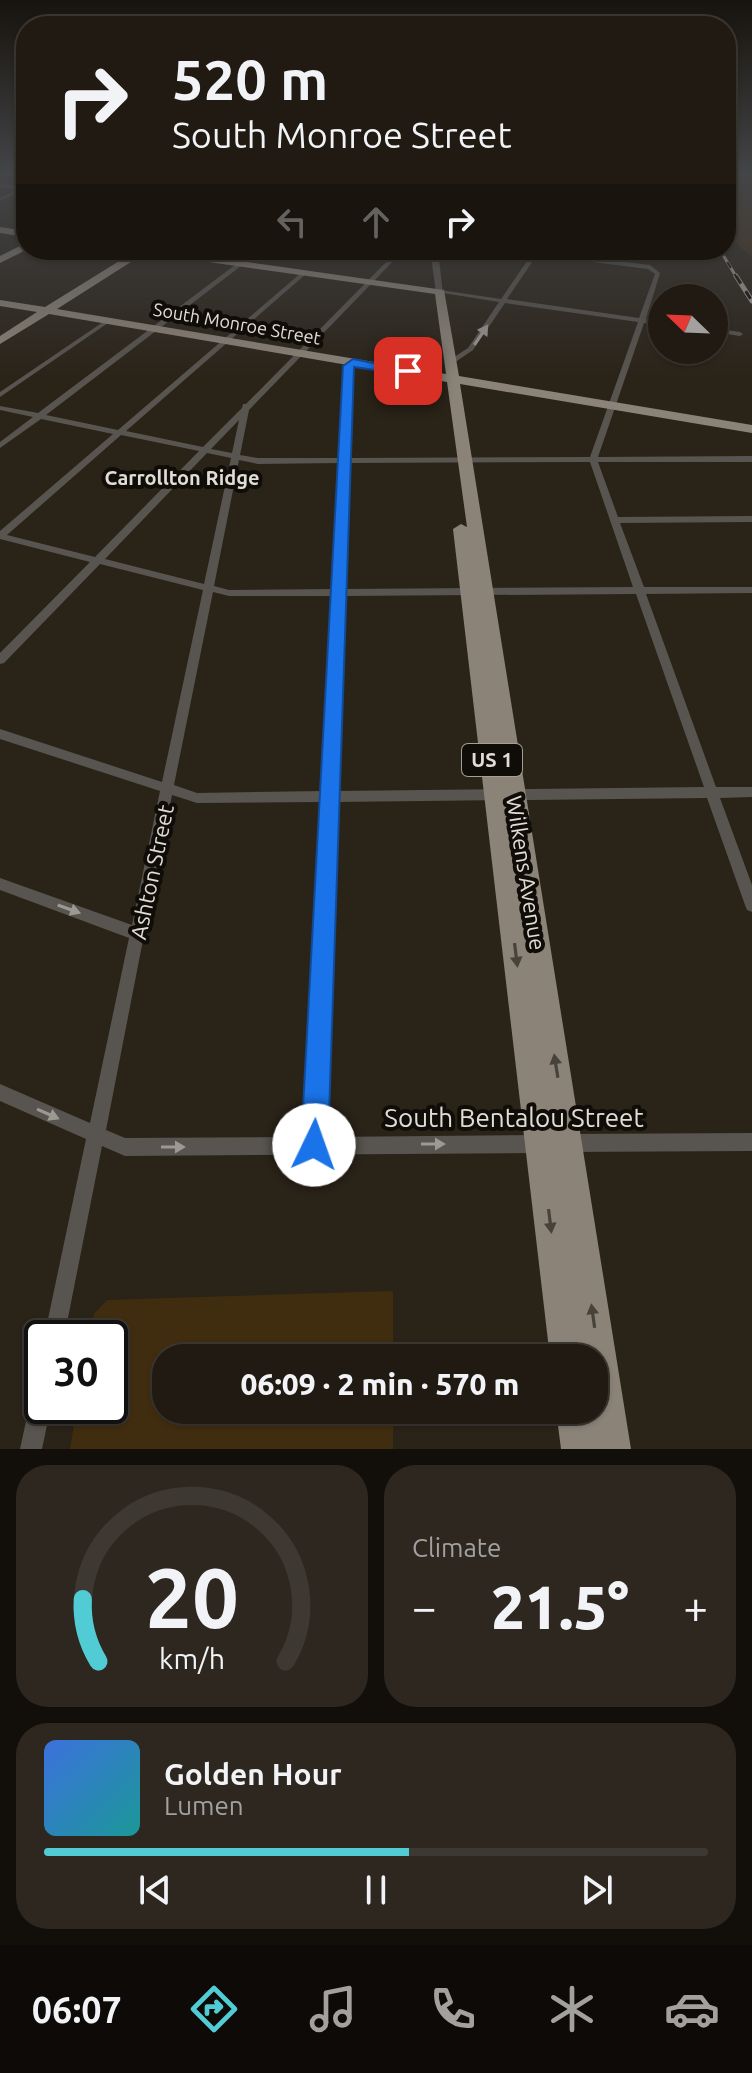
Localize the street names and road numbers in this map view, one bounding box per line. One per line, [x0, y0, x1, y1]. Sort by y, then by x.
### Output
street label: South Monroe Street [152, 298, 323, 348]
road number: US 1 [462, 744, 522, 776]
street label: Wilkens Avenue [502, 794, 551, 952]
street label: Ashton Street [125, 802, 178, 942]
street label: South Bentalou Street [384, 1103, 644, 1132]

